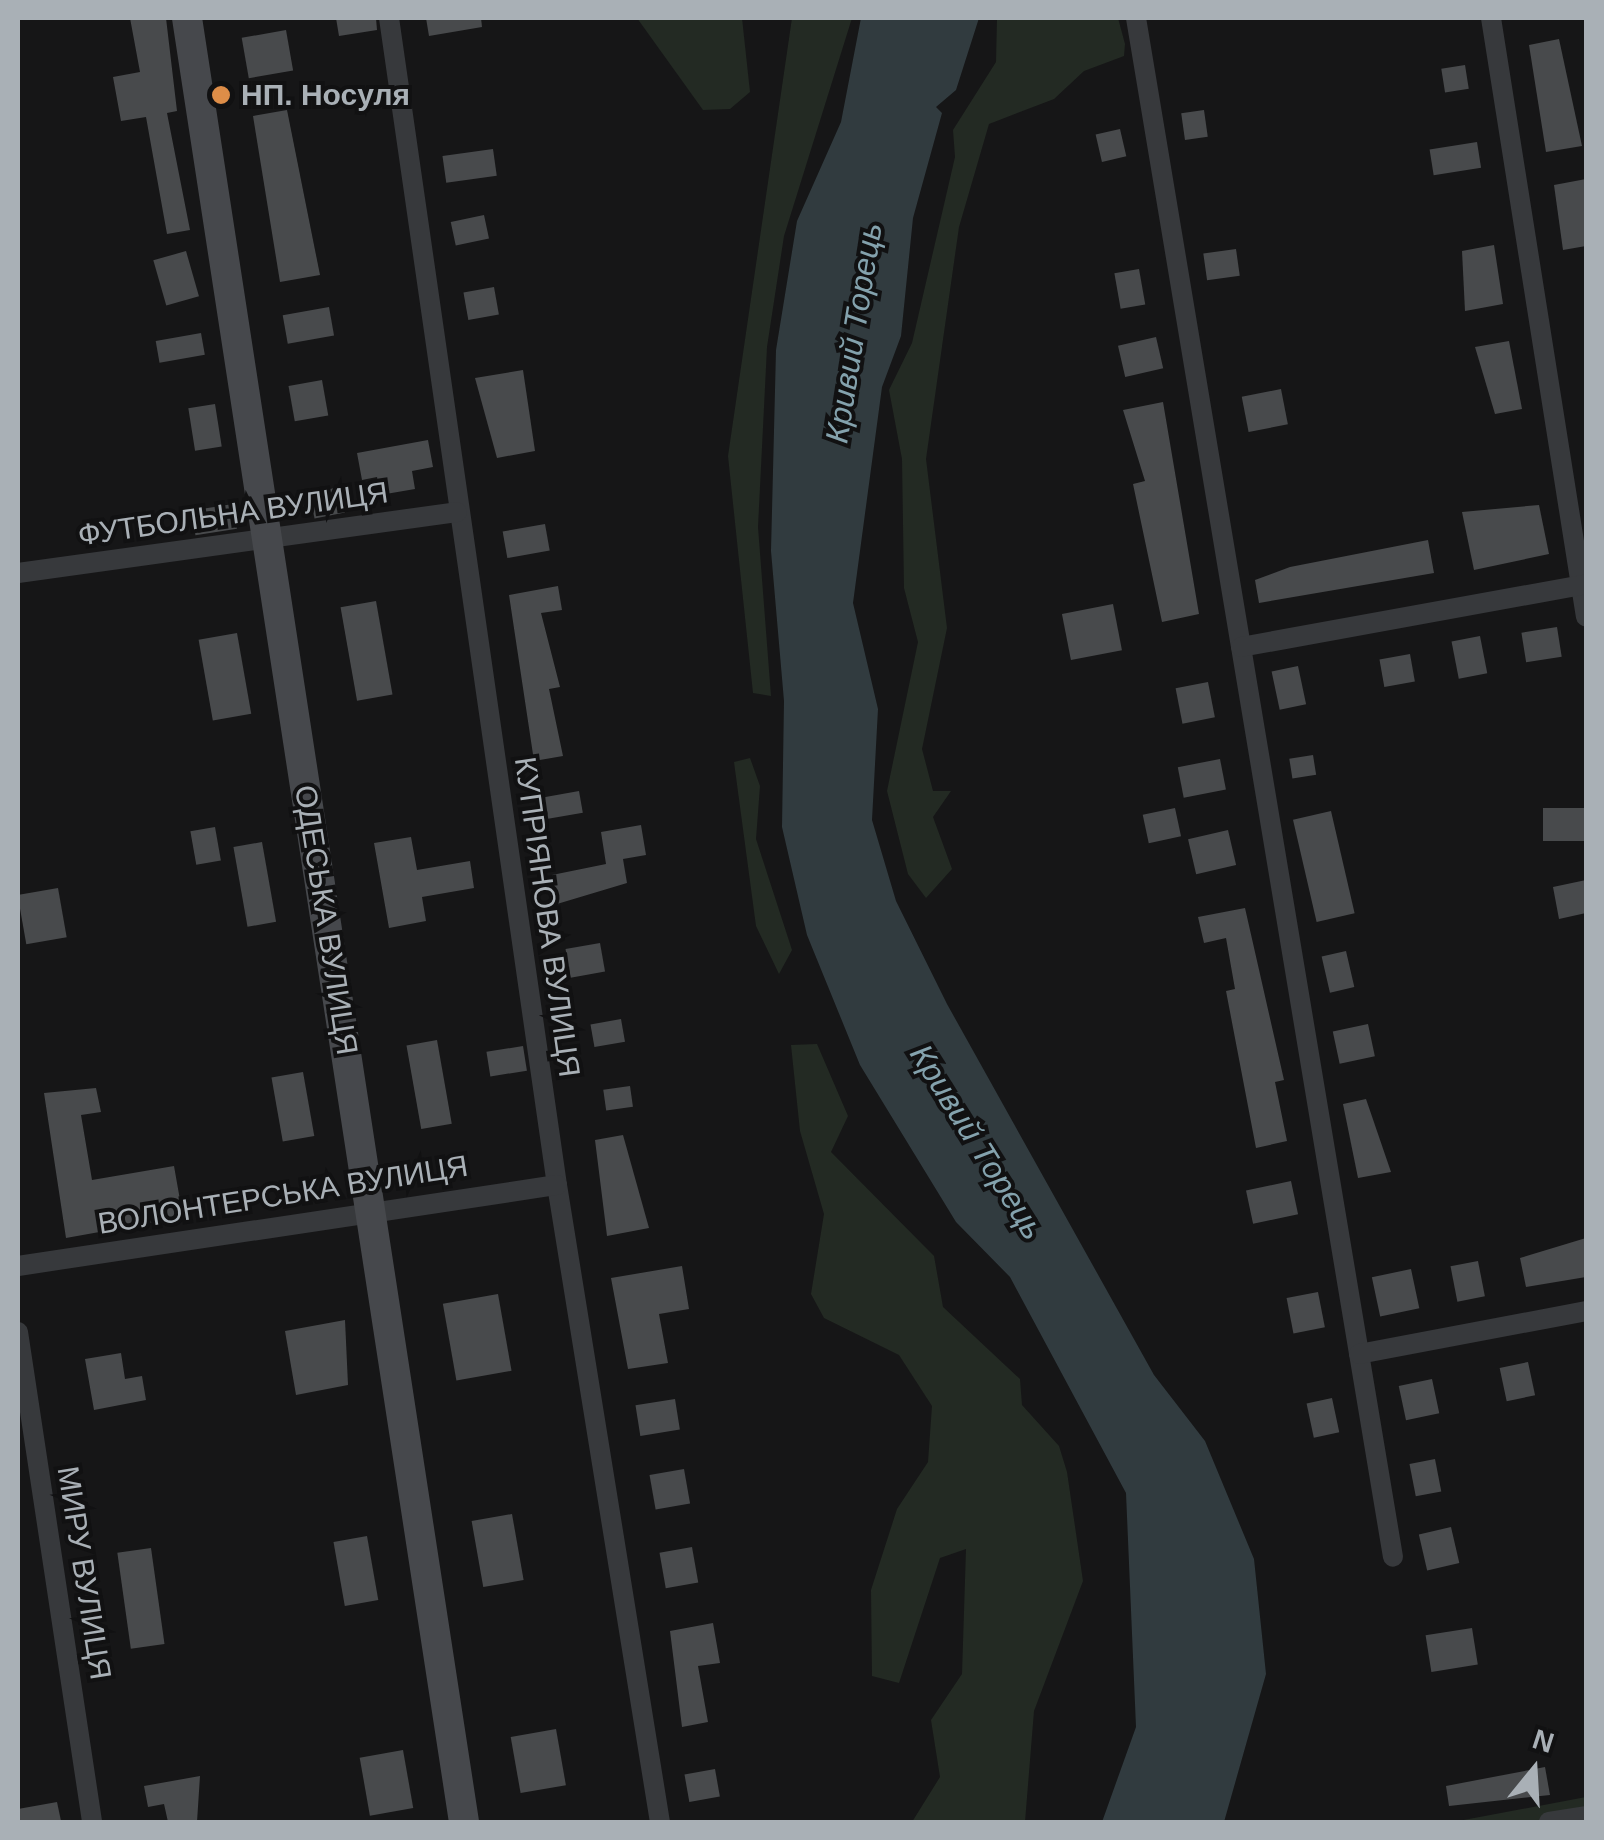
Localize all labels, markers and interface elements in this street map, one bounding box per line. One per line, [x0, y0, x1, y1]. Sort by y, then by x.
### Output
place label: НП. Носуля [241, 77, 410, 113]
marker: НП. Носуля [210, 84, 232, 106]
water label: Кривий Торець [818, 220, 890, 446]
street label: ФУТБОЛЬНА ВУЛИЦЯ [76, 474, 390, 554]
street label: КУПРІЯНОВА ВУЛИЦЯ [507, 755, 587, 1079]
street label: ОДЕСЬКА ВУЛИЦЯ [287, 783, 365, 1057]
water label: Кривий Торець [902, 1037, 1052, 1247]
street label: ВОЛОНТЕРСЬКА ВУЛИЦЯ [95, 1148, 471, 1242]
street label: МИРУ ВУЛИЦЯ [49, 1464, 119, 1682]
north arrow [1484, 1720, 1584, 1820]
text: N [1529, 1723, 1558, 1759]

